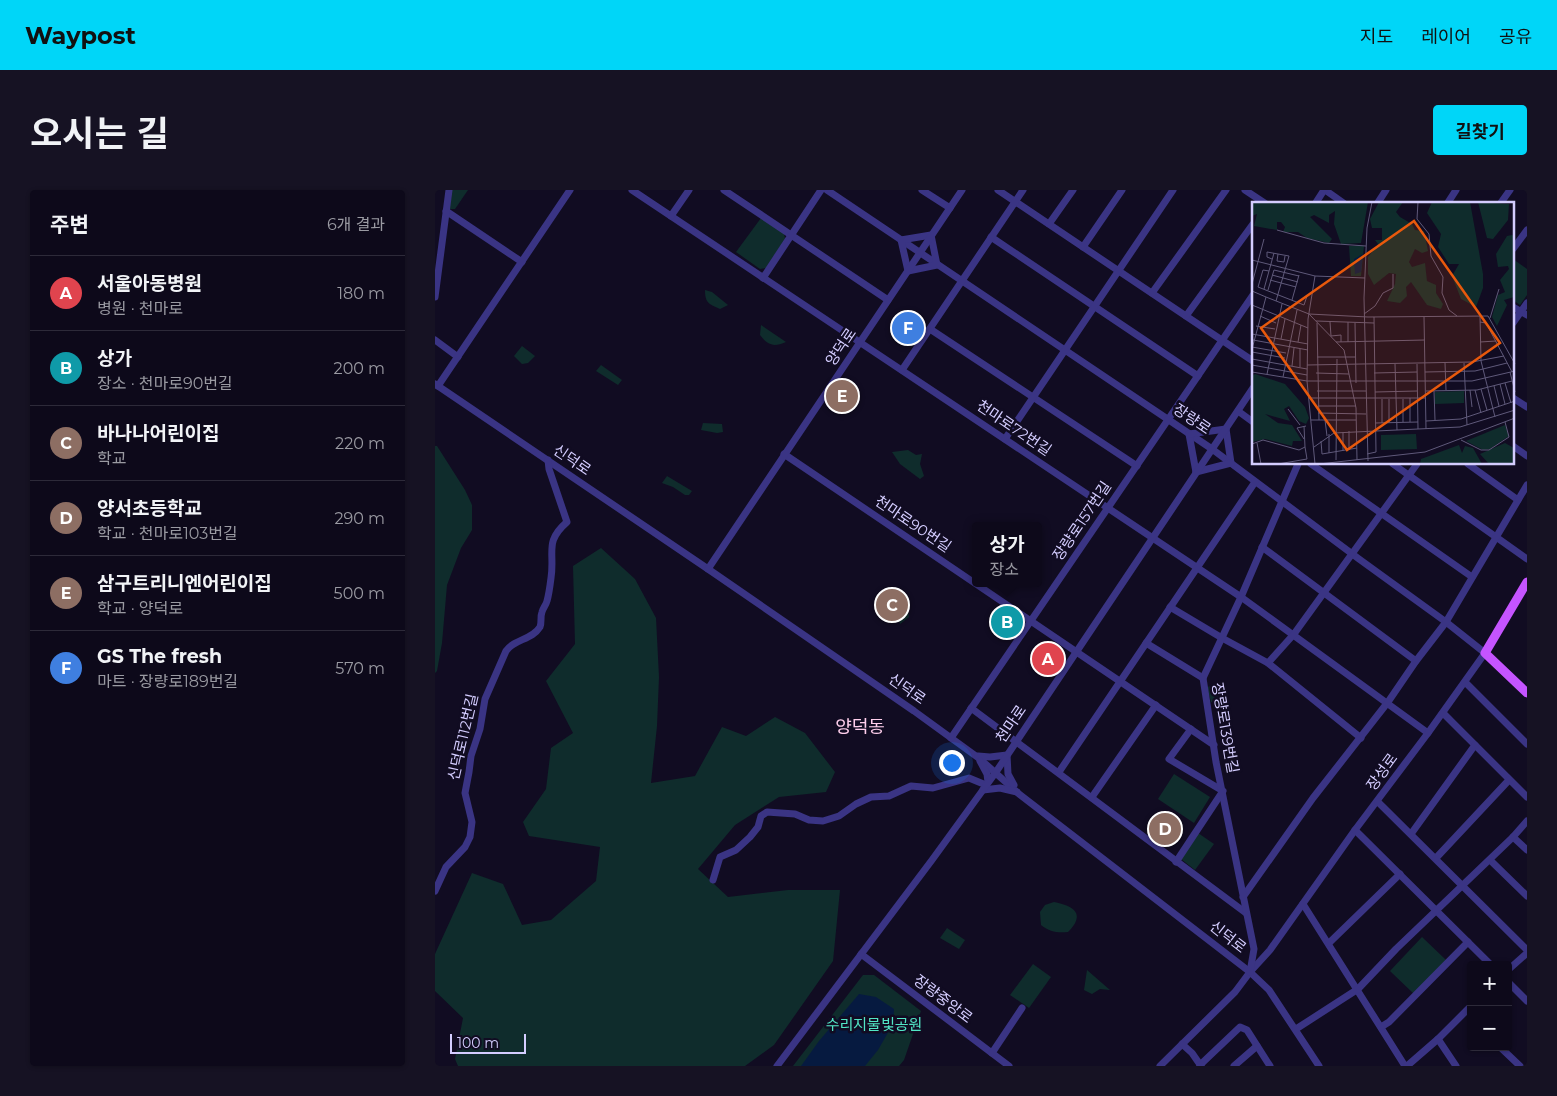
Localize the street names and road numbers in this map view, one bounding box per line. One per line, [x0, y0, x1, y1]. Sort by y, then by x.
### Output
street label: 양덕로 [821, 324, 860, 369]
street label: 천마로72번길 [973, 396, 1055, 460]
street label: 장량로 [1170, 399, 1215, 438]
street label: 신덕로 [550, 440, 595, 479]
street label: 장량로157번길 [1048, 477, 1115, 564]
street label: 천마로90번길 [871, 491, 955, 556]
street label: 신덕로 [885, 669, 930, 708]
street label: 장량로139번길 [1208, 681, 1243, 775]
street label: 신덕로112번길 [443, 692, 482, 782]
street label: 천마로 [991, 701, 1030, 746]
street label: 장성로 [1362, 749, 1401, 794]
street label: 신덕로 [1206, 916, 1250, 957]
street label: 장량중앙로 [910, 970, 977, 1027]

